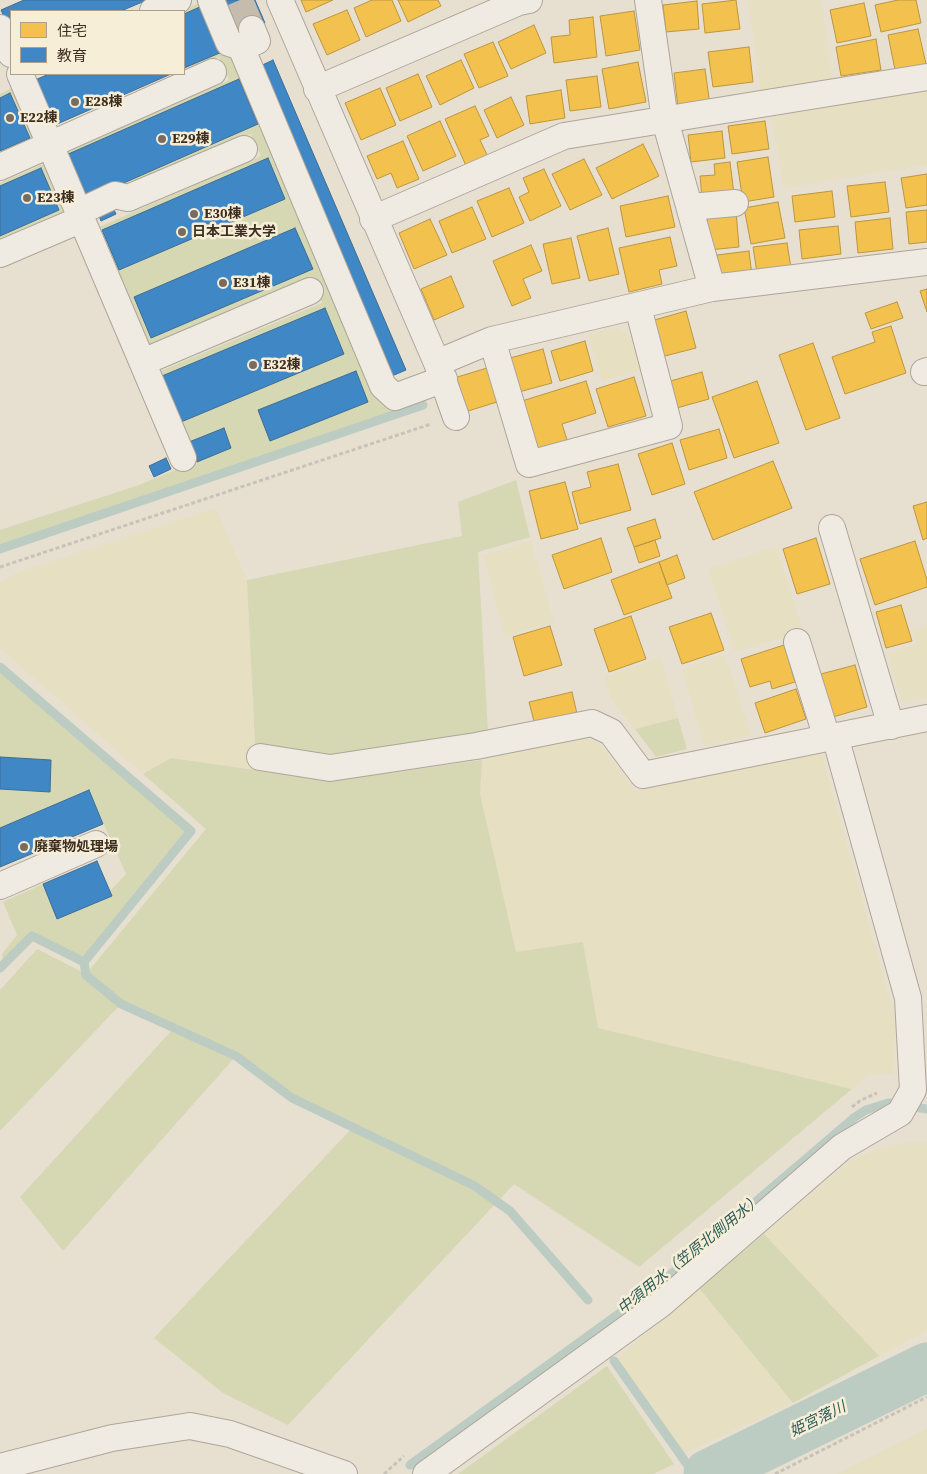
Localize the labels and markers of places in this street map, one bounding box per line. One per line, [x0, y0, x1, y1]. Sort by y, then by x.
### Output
place label: E28棟 [85, 94, 123, 110]
marker: E28棟 [69, 96, 81, 108]
place label: E22棟 [20, 110, 58, 126]
marker: E22棟 [4, 112, 16, 124]
place label: E29棟 [172, 131, 210, 147]
marker: E29棟 [156, 133, 168, 145]
place label: E23棟 [37, 190, 75, 206]
marker: E23棟 [21, 192, 33, 204]
place label: E30棟 [204, 206, 242, 222]
marker: E30棟 [188, 208, 200, 220]
place label: 日本工業大学 [192, 224, 276, 240]
marker: 日本工業大学 [176, 226, 188, 238]
place label: E31棟 [233, 275, 271, 291]
marker: E31棟 [217, 277, 229, 289]
place label: E32棟 [263, 357, 301, 373]
marker: E32棟 [247, 359, 259, 371]
place label: 廃棄物処理場 [34, 839, 118, 855]
marker: 廃棄物処理場 [18, 841, 30, 853]

